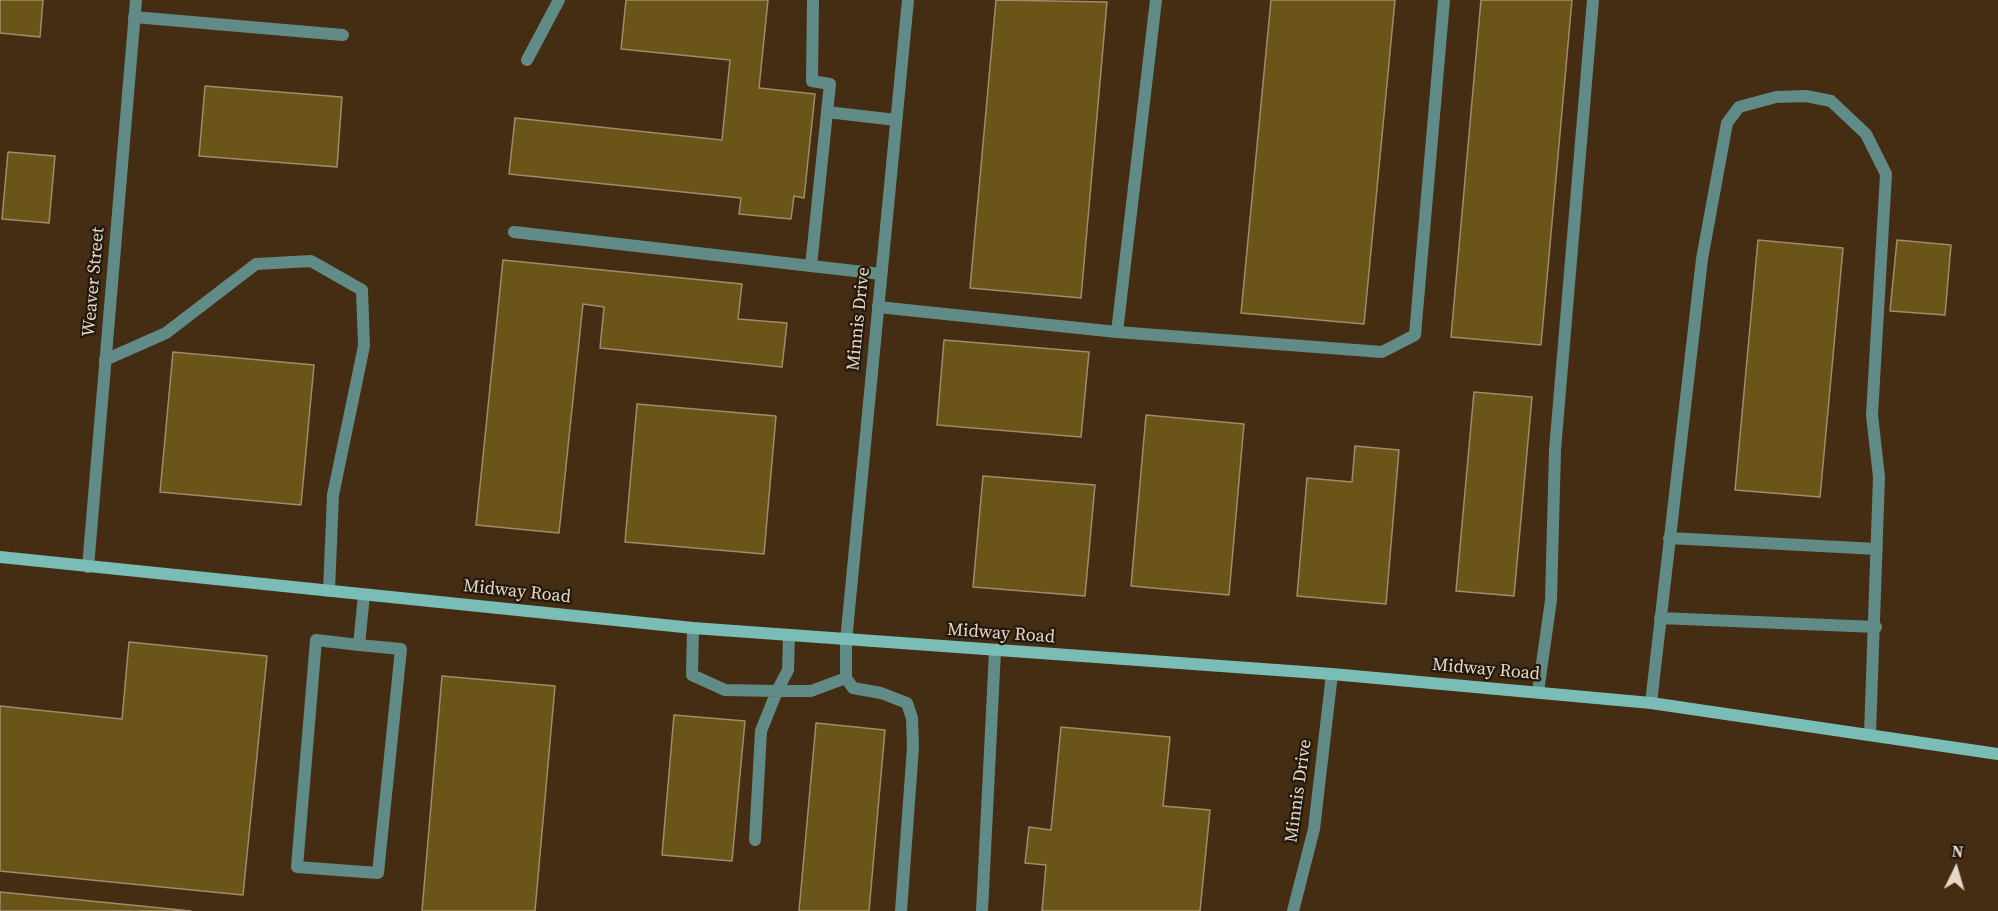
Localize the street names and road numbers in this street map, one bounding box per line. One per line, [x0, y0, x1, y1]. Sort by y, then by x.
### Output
street label: Weaver Street [78, 226, 110, 338]
street label: Minnis Drive [843, 266, 875, 372]
street label: Midway Road [462, 576, 572, 608]
street label: Midway Road [946, 619, 1056, 649]
street label: Midway Road [1431, 655, 1541, 685]
street label: Minnis Drive [1281, 738, 1317, 844]

